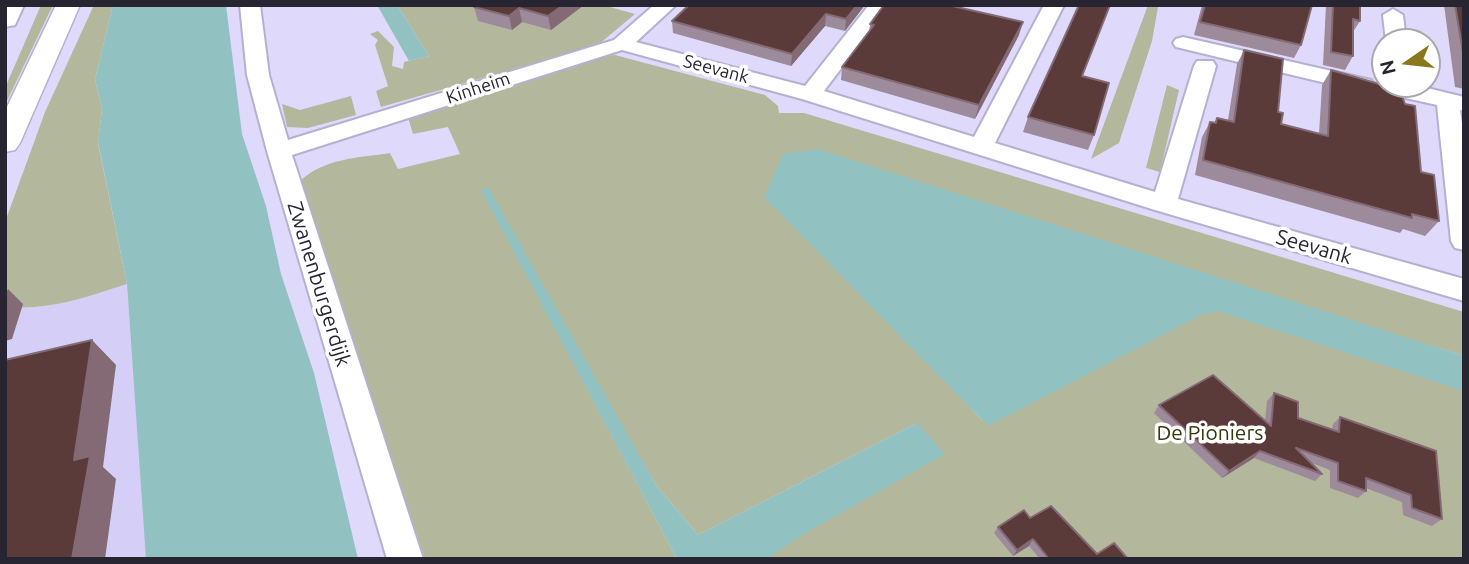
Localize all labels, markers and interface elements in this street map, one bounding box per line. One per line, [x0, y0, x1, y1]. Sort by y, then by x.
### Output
north arrow [1371, 28, 1441, 98]
street label: Seevank [681, 50, 751, 88]
text: N [1375, 58, 1400, 77]
street label: Kinheim [443, 68, 513, 108]
street label: Zwanenburgerdijk [282, 198, 356, 370]
street label: Seevank [1273, 224, 1355, 270]
park label: De Pioniers [1157, 420, 1263, 446]

